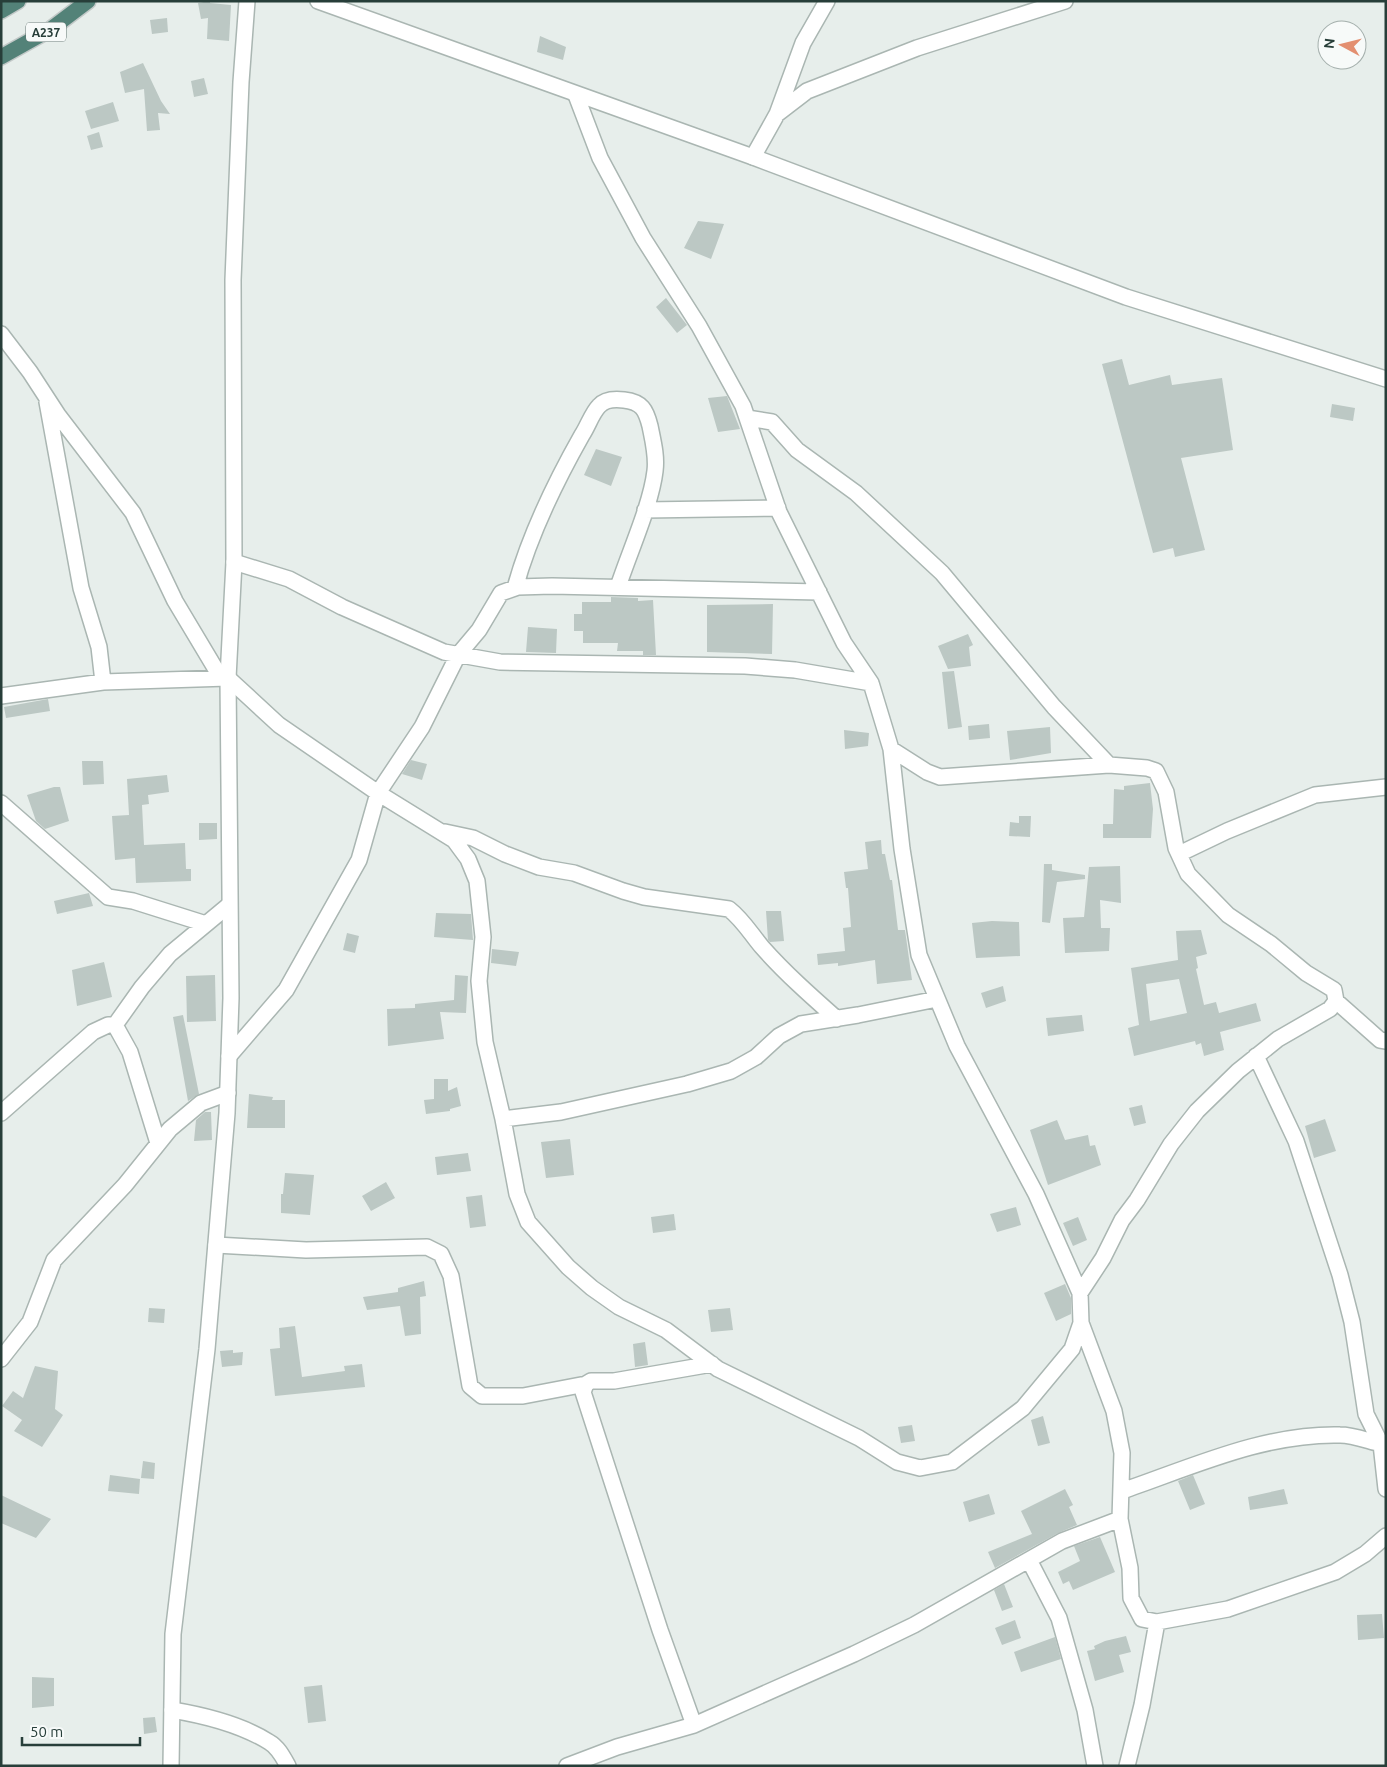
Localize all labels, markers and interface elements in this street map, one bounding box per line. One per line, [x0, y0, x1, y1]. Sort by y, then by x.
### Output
north arrow [1317, 20, 1367, 70]
road number: A237 [26, 22, 66, 42]
text: N [1321, 37, 1338, 50]
scale bar [22, 1714, 140, 1746]
text: 50 m [30, 1723, 63, 1740]

